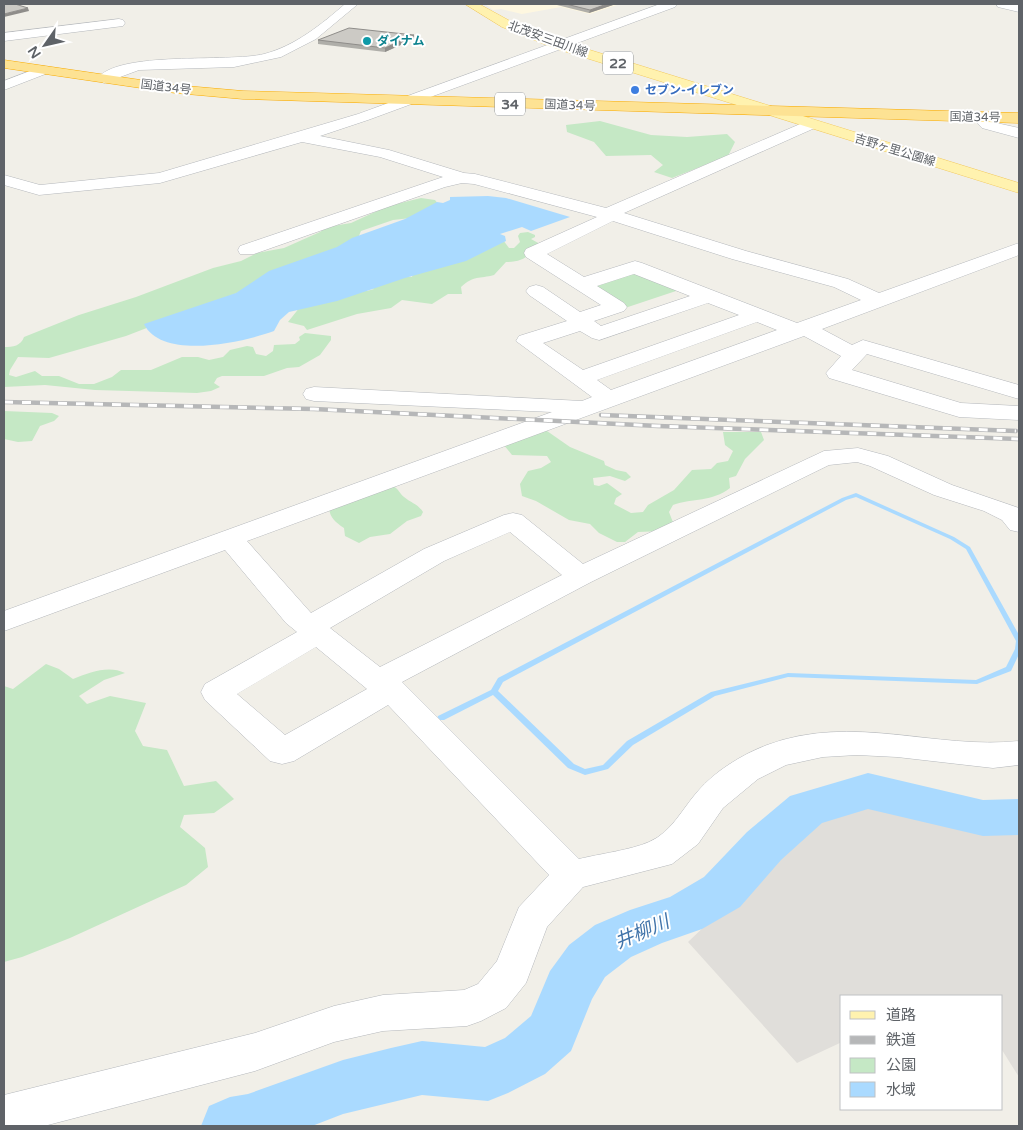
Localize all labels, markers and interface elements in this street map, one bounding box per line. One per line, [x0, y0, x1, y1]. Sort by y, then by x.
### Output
street label: 北茂安三田川線 [506, 18, 590, 60]
north arrow [20, 20, 70, 70]
place label: ダイナム [377, 34, 424, 48]
marker: ダイナム [361, 35, 373, 47]
text: N [24, 43, 45, 61]
road number: 22 [603, 52, 633, 74]
street label: 国道34号 [140, 77, 192, 97]
place label: セブン-イレブン [645, 83, 734, 97]
marker: セブン-イレブン [629, 84, 641, 96]
road number: 34 [495, 92, 525, 116]
street label: 国道34号 [544, 97, 596, 113]
street label: 国道34号 [949, 110, 1001, 124]
street label: 吉野ヶ里公園線 [853, 131, 937, 169]
water label: 井柳川 [611, 910, 674, 953]
legend [840, 995, 1003, 1110]
text: 道路 [886, 1006, 916, 1024]
text: 鉄道 [886, 1031, 916, 1049]
text: 公園 [886, 1056, 916, 1074]
text: 水域 [886, 1081, 916, 1099]

